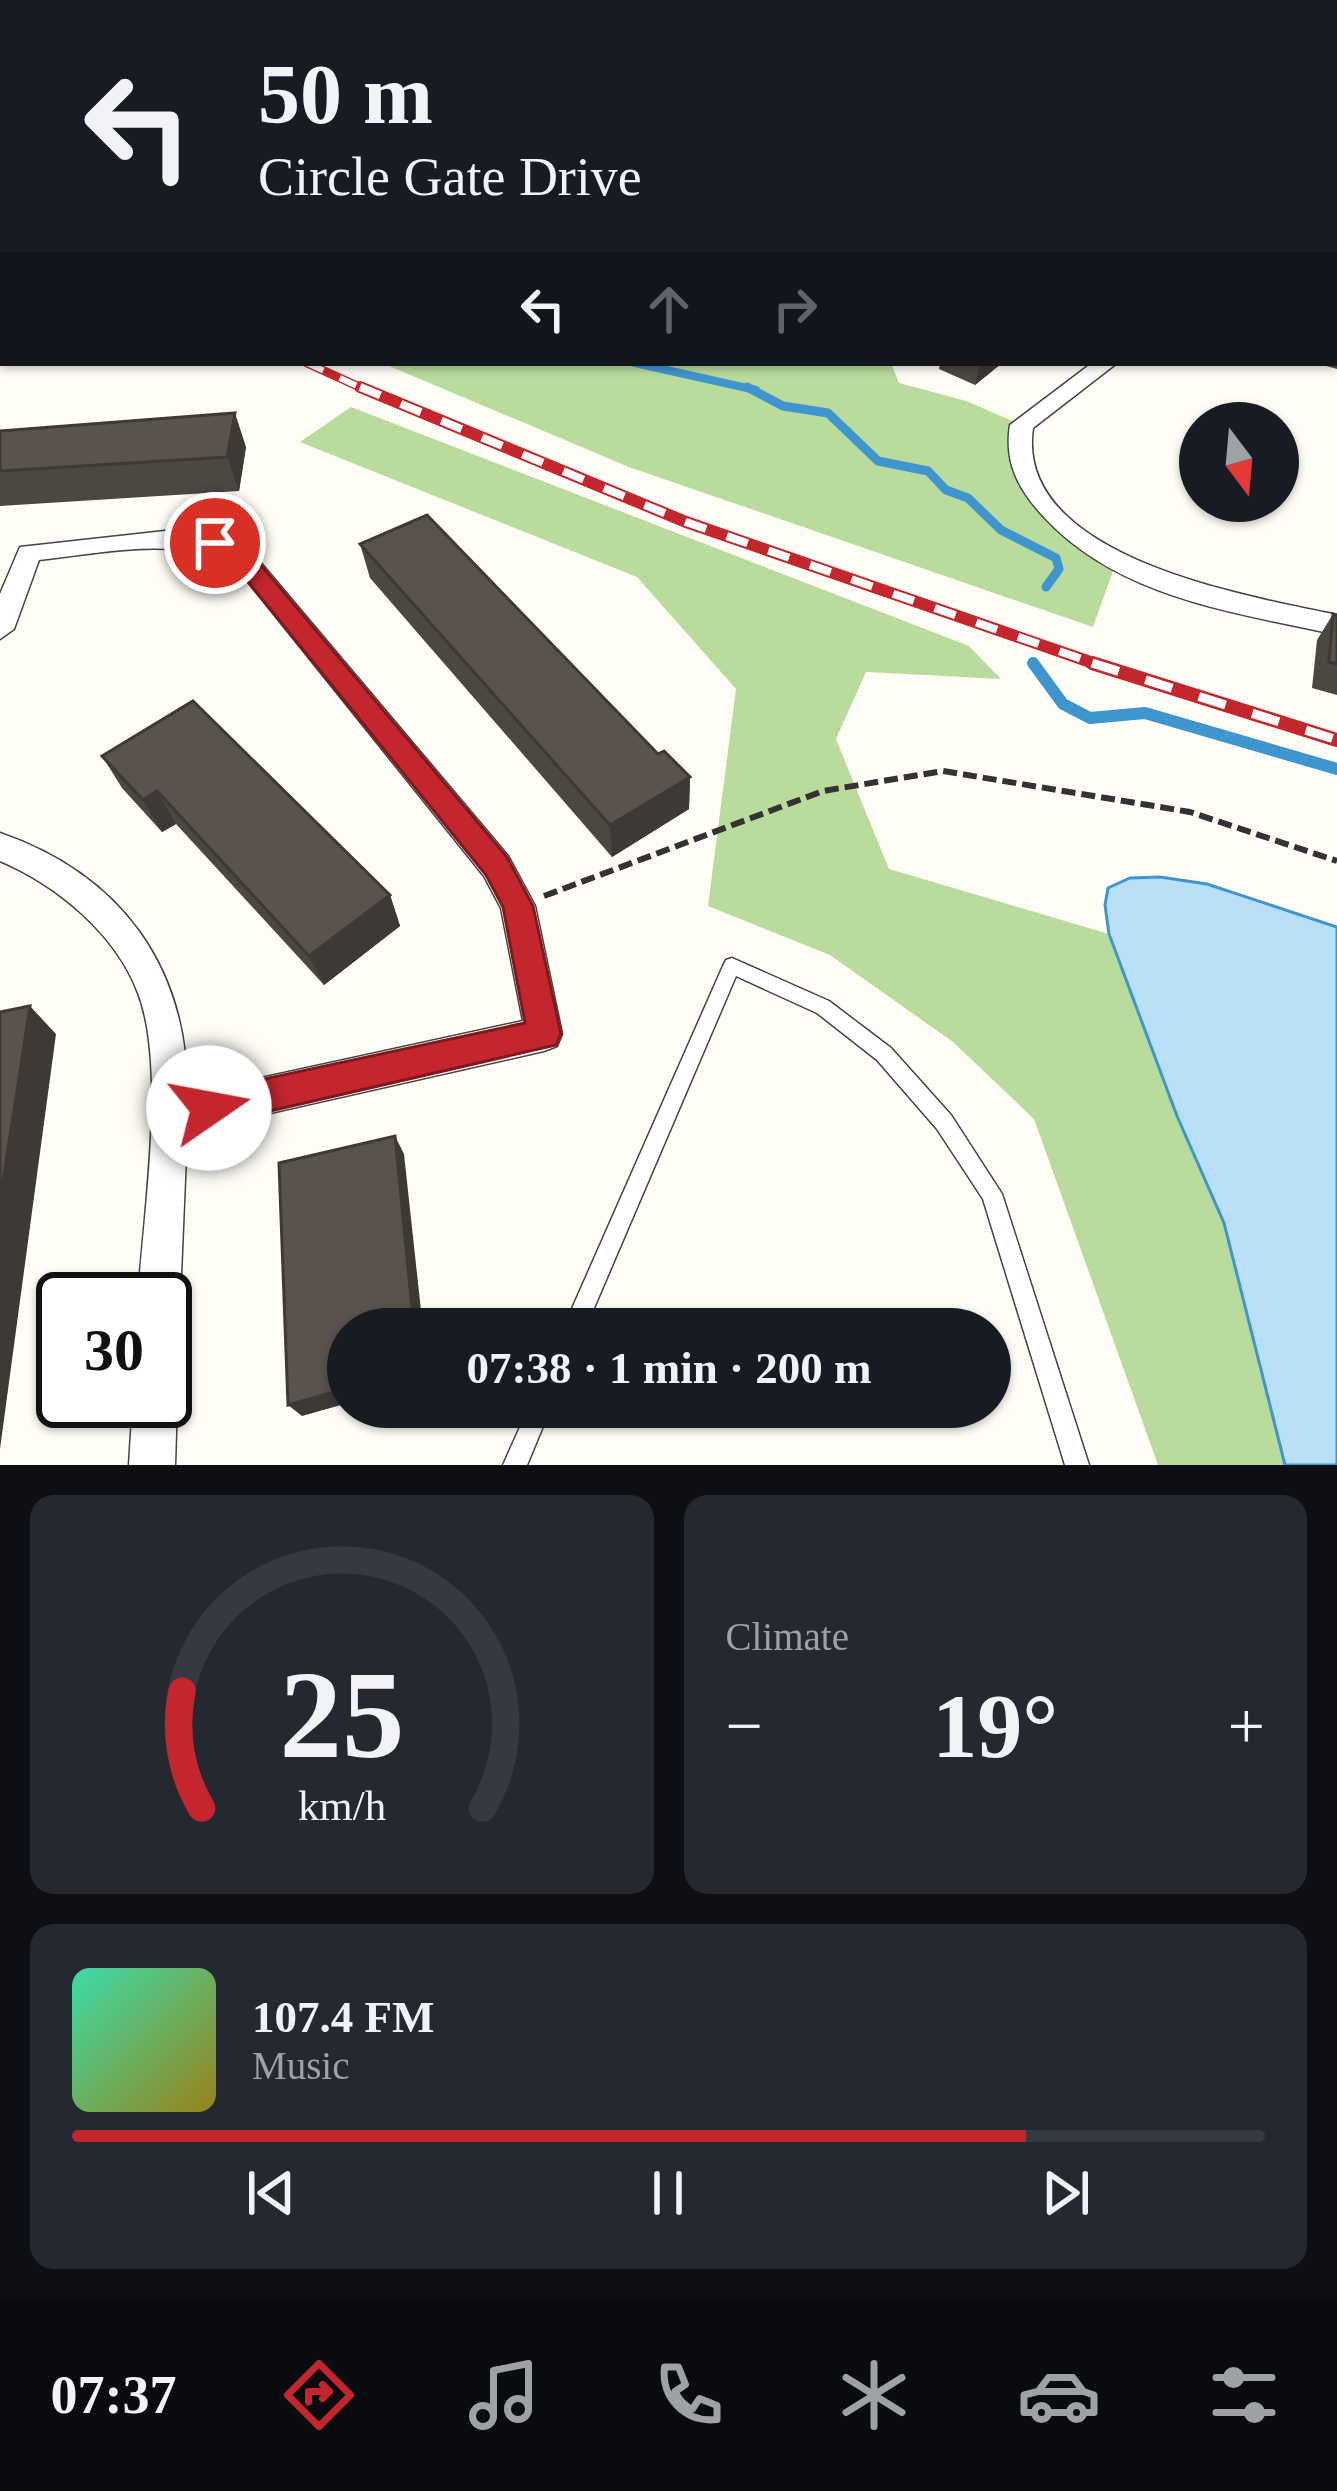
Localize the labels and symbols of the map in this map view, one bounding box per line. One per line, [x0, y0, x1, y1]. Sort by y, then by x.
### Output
north arrow [1179, 402, 1299, 522]
pin [164, 492, 266, 594]
position arrow [146, 1045, 272, 1171]
speed limit sign: 30 [36, 1272, 192, 1428]

